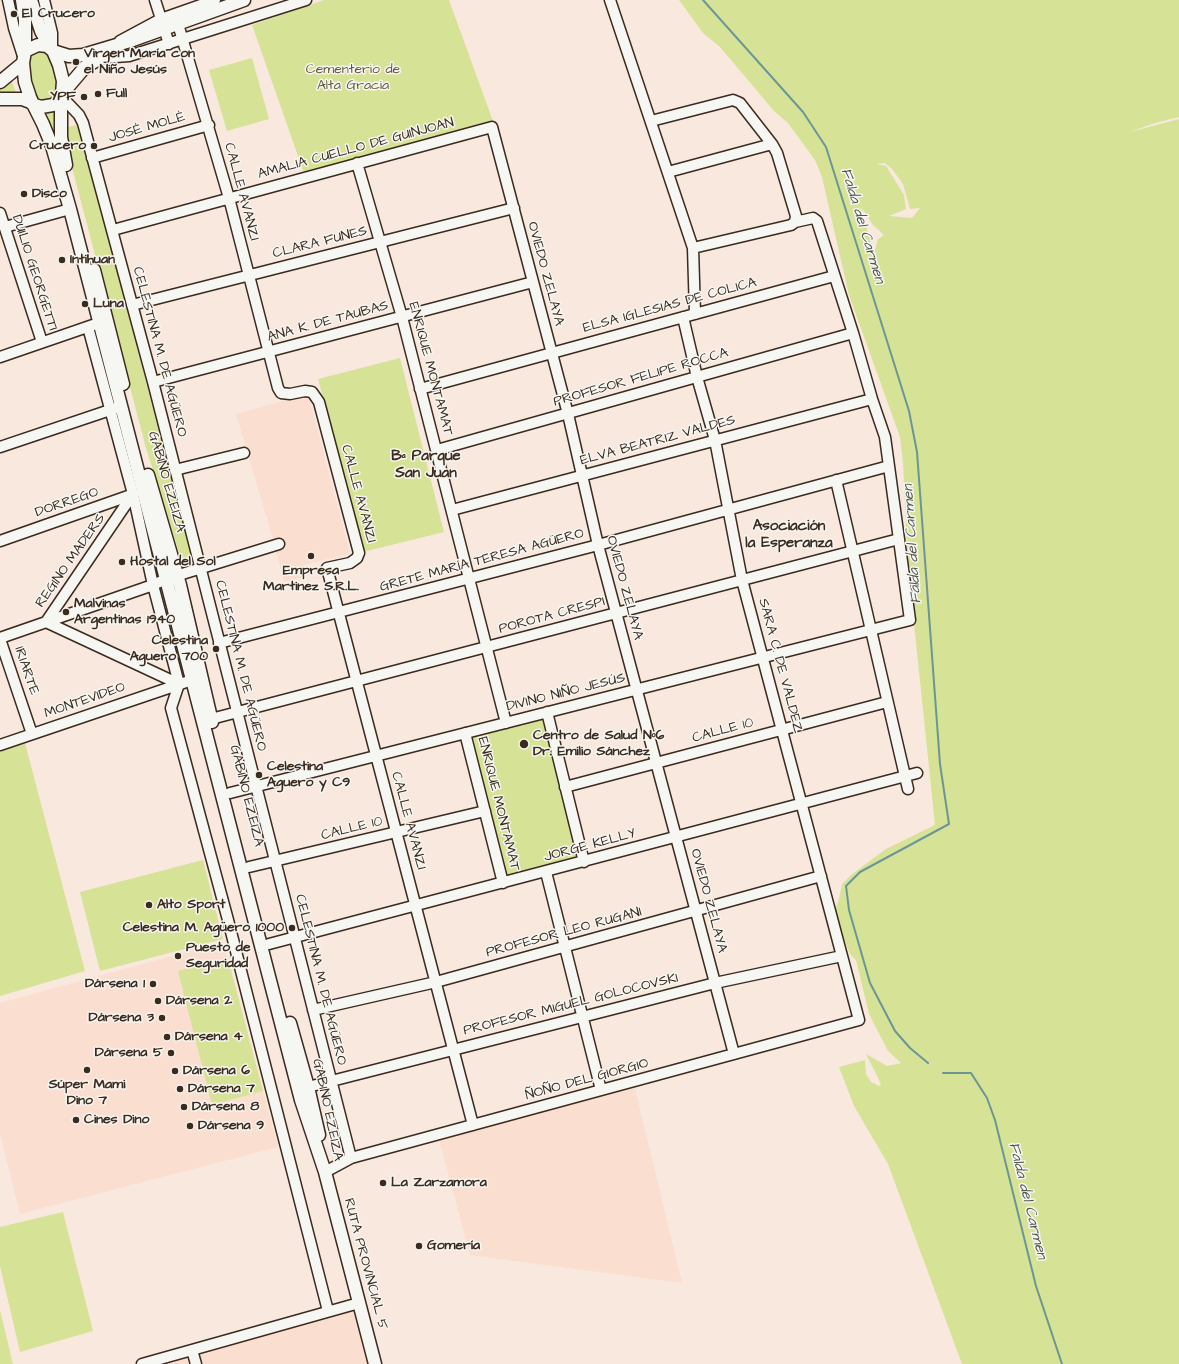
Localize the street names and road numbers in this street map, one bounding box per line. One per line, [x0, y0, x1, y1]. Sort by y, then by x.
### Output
street label: JOSÉ MOLÉ [107, 109, 187, 147]
street label: AMALIA CUELLO DE GUINJOAN [256, 115, 456, 183]
street label: CALLE AVANZI [220, 141, 262, 243]
street label: DUILIO GEORGETTI [7, 213, 61, 333]
street label: OVIEDO ZELAYA [523, 220, 567, 328]
street label: CLARA FUNES [271, 223, 369, 263]
street label: CELESTINA M. DE AGÜERO [128, 265, 190, 439]
street label: ELSA IGLESIAS DE COLICA [581, 275, 759, 337]
street label: ANA K. DE TAUBAS [266, 298, 390, 346]
street label: ENRIQUE MONTAMAT [404, 300, 456, 438]
street label: PROFESOR FELIPE ROCCA [552, 345, 730, 411]
street label: ELVA BEATRIZ VALDES [579, 412, 737, 470]
street label: GABINO EZEIZA [144, 430, 188, 534]
street label: CALLE AVANZI [337, 443, 379, 545]
street label: DORREGO [33, 484, 101, 522]
street label: REGINO MADERS [32, 511, 110, 611]
street label: GRETE MARÍA TERESA AGÜERO [378, 526, 586, 596]
street label: OVIEDO ZELAYA [602, 534, 646, 642]
street label: CELESTINA M. DE AGÜERO [211, 579, 269, 753]
street label: POROTA CRESPI [497, 594, 607, 638]
street label: SARA C. DE VALDEZ [754, 597, 806, 735]
street label: IRIARTE [10, 645, 42, 697]
street label: DIVINO NIÑO JESÚS [505, 670, 627, 716]
street label: MONTEVIDEO [42, 679, 128, 723]
street label: CALLE 10 [691, 715, 755, 747]
street label: ENRIQUE MONTAMAT [473, 735, 523, 873]
street label: GABINO EZEIZA [225, 743, 267, 849]
street label: CALLE AVANZI [387, 770, 429, 872]
street label: CALLE 10 [320, 813, 384, 845]
street label: JORGE KELLY [542, 826, 638, 866]
street label: OVIEDO ZELAYA [686, 847, 730, 955]
street label: CELESTINA M. DE AGÜERO [291, 893, 349, 1067]
street label: PROFESOR LEO RUGANI [484, 904, 644, 962]
street label: PROFESOR MIGUEL GOLOCOVSKI [462, 970, 680, 1040]
street label: ÑOÑO DEL GIORGIO [524, 1055, 650, 1105]
street label: GABINO EZEIZA [308, 1057, 346, 1163]
street label: RUTA PROVINCIAL 5 [339, 1196, 391, 1332]

